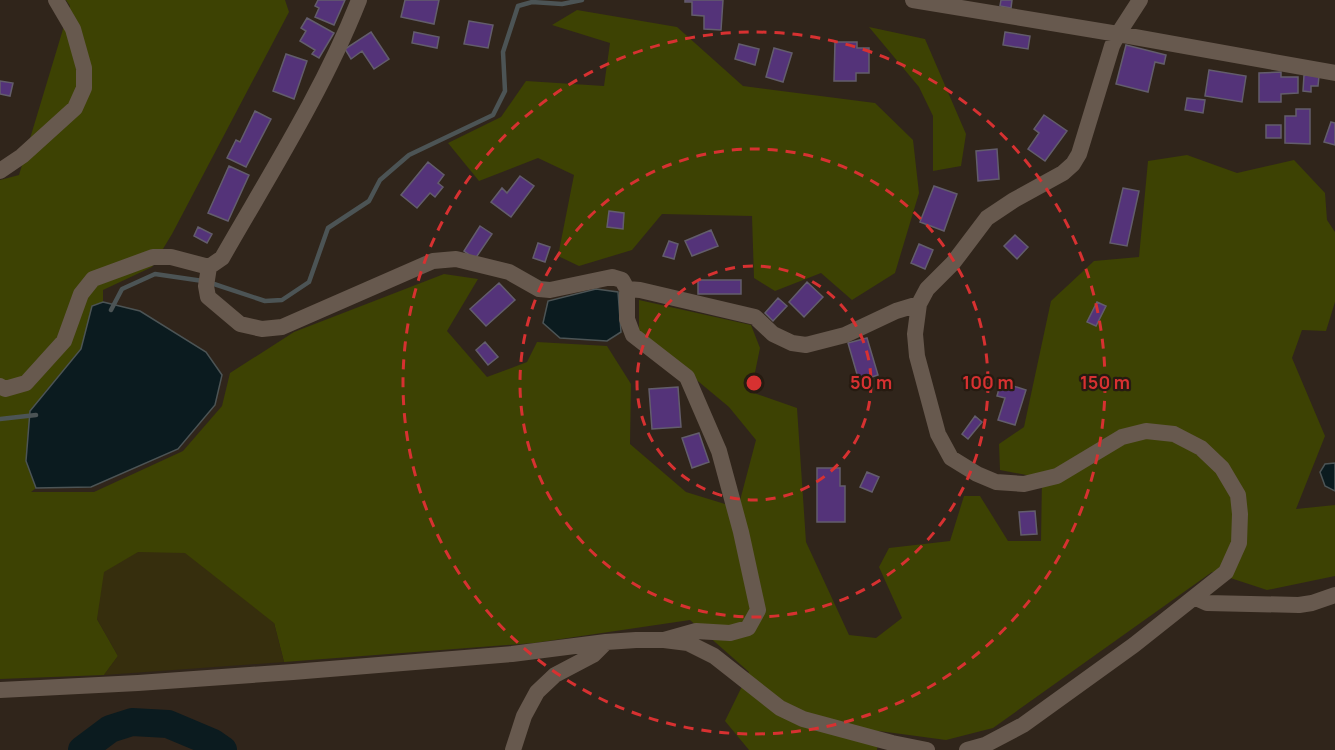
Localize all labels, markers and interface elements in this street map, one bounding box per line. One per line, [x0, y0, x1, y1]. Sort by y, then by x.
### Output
text: 50 m [850, 370, 892, 394]
text: 100 m [962, 370, 1014, 394]
text: 150 m [1080, 370, 1130, 394]
centre of rings [744, 373, 764, 393]

